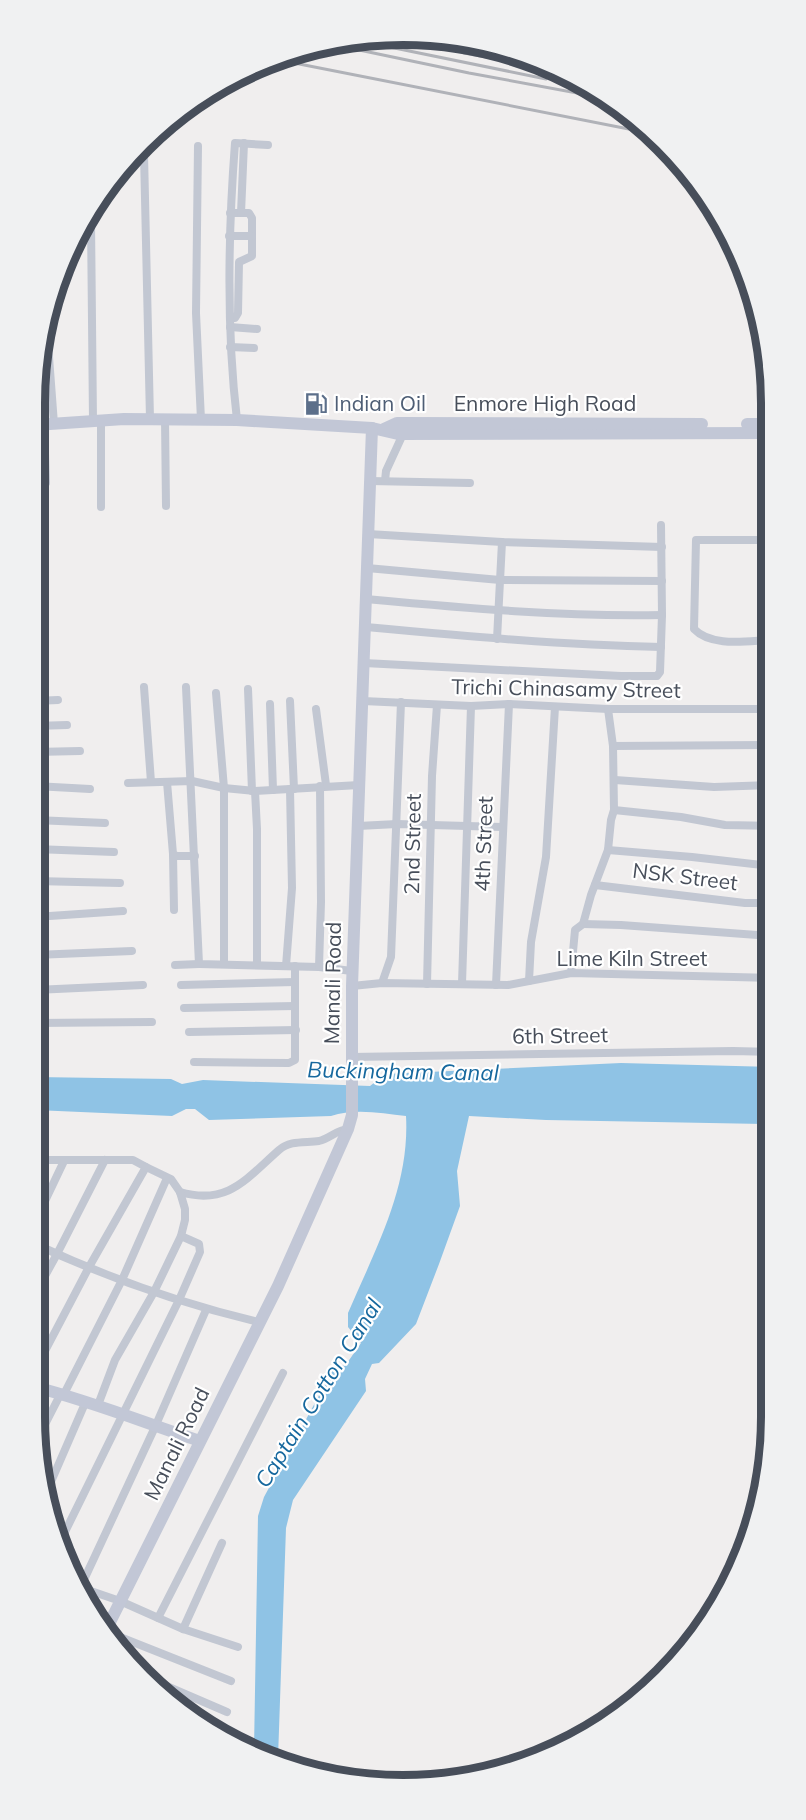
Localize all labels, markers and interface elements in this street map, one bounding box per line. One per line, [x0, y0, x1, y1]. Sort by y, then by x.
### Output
place label: Indian Oil [334, 390, 426, 416]
street label: Enmore High Road [454, 390, 636, 416]
fuel station icon: Indian Oil [303, 391, 329, 417]
street label: Trichi Chinasamy Street [451, 673, 681, 703]
street label: 2nd Street [398, 793, 426, 895]
street label: 4th Street [468, 796, 498, 892]
street label: NSK Street [631, 857, 739, 895]
street label: Manali Road [318, 922, 346, 1044]
street label: Lime Kiln Street [557, 945, 707, 971]
street label: 6th Street [512, 1021, 608, 1049]
water label: Buckingham Canal [307, 1055, 500, 1087]
water label: Captain Cotton Canal [248, 1293, 388, 1493]
street label: Manali Road [138, 1383, 215, 1504]

